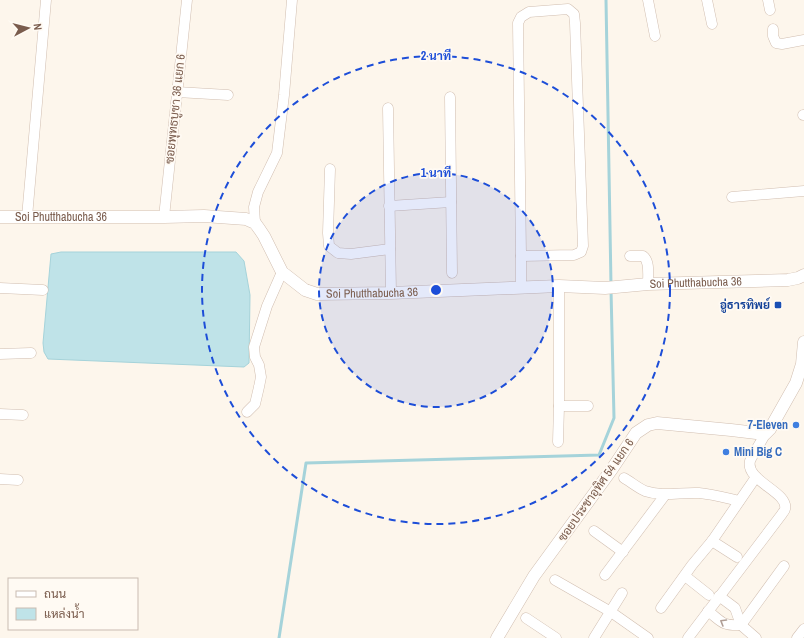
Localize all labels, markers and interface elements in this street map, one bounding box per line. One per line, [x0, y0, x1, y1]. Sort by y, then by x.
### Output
north arrow [8, 8, 48, 48]
text: N [31, 23, 45, 31]
text: 2 นาที [421, 48, 451, 64]
street label: ซอยพุทธบูชา 36 แยก 6 [161, 53, 190, 165]
text: 1 นาที [421, 165, 451, 181]
street label: Soi Phutthabucha 36 [15, 209, 107, 225]
street label: Soi Phutthabucha 36 [649, 273, 742, 292]
centre of rings [429, 283, 443, 297]
street label: Soi Phutthabucha 36 [326, 284, 418, 302]
place label: อู่ธารทิพย์ [720, 297, 771, 313]
marker: อู่ธารทิพย์ [773, 300, 783, 310]
place label: 7-Eleven [748, 417, 788, 433]
marker: 7-Eleven [791, 420, 801, 430]
street label: ซอยประชาอุทิศ 54 แยก 6 [554, 435, 638, 545]
place label: Mini Big C [734, 444, 782, 460]
marker: Mini Big C [721, 447, 731, 457]
legend [8, 578, 138, 630]
text: ถนน [44, 586, 67, 602]
text: แหล่งน้ำ [44, 603, 84, 622]
one-way arrow [720, 619, 727, 626]

